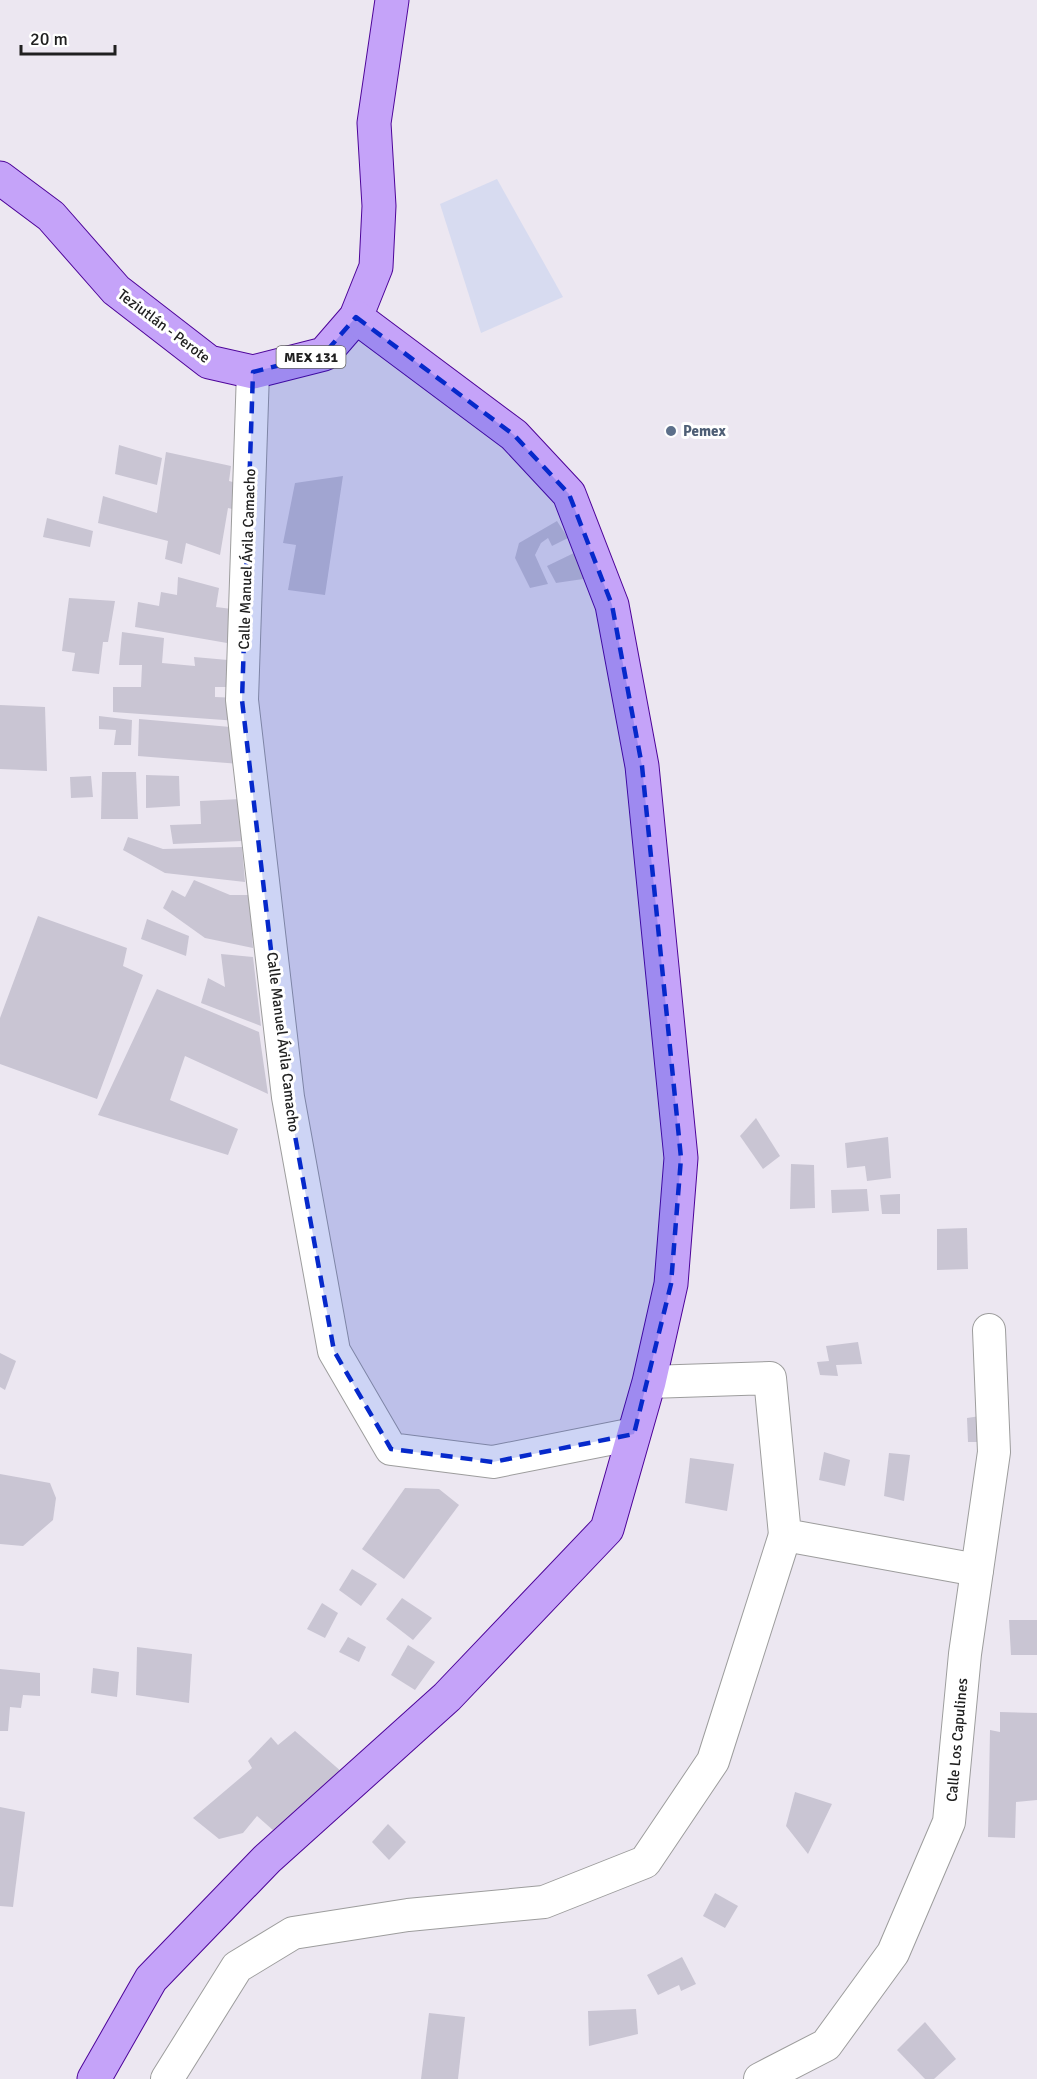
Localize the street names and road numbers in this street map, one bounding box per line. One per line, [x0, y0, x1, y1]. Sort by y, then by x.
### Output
street label: Teziutlán - Perote [114, 285, 214, 367]
road number: MEX 131 [276, 346, 346, 368]
street label: Calle Manuel Ávila Camacho [234, 468, 259, 650]
street label: Calle Manuel Ávila Camacho [263, 951, 304, 1133]
street label: Calle Los Capulines [943, 1677, 971, 1803]

